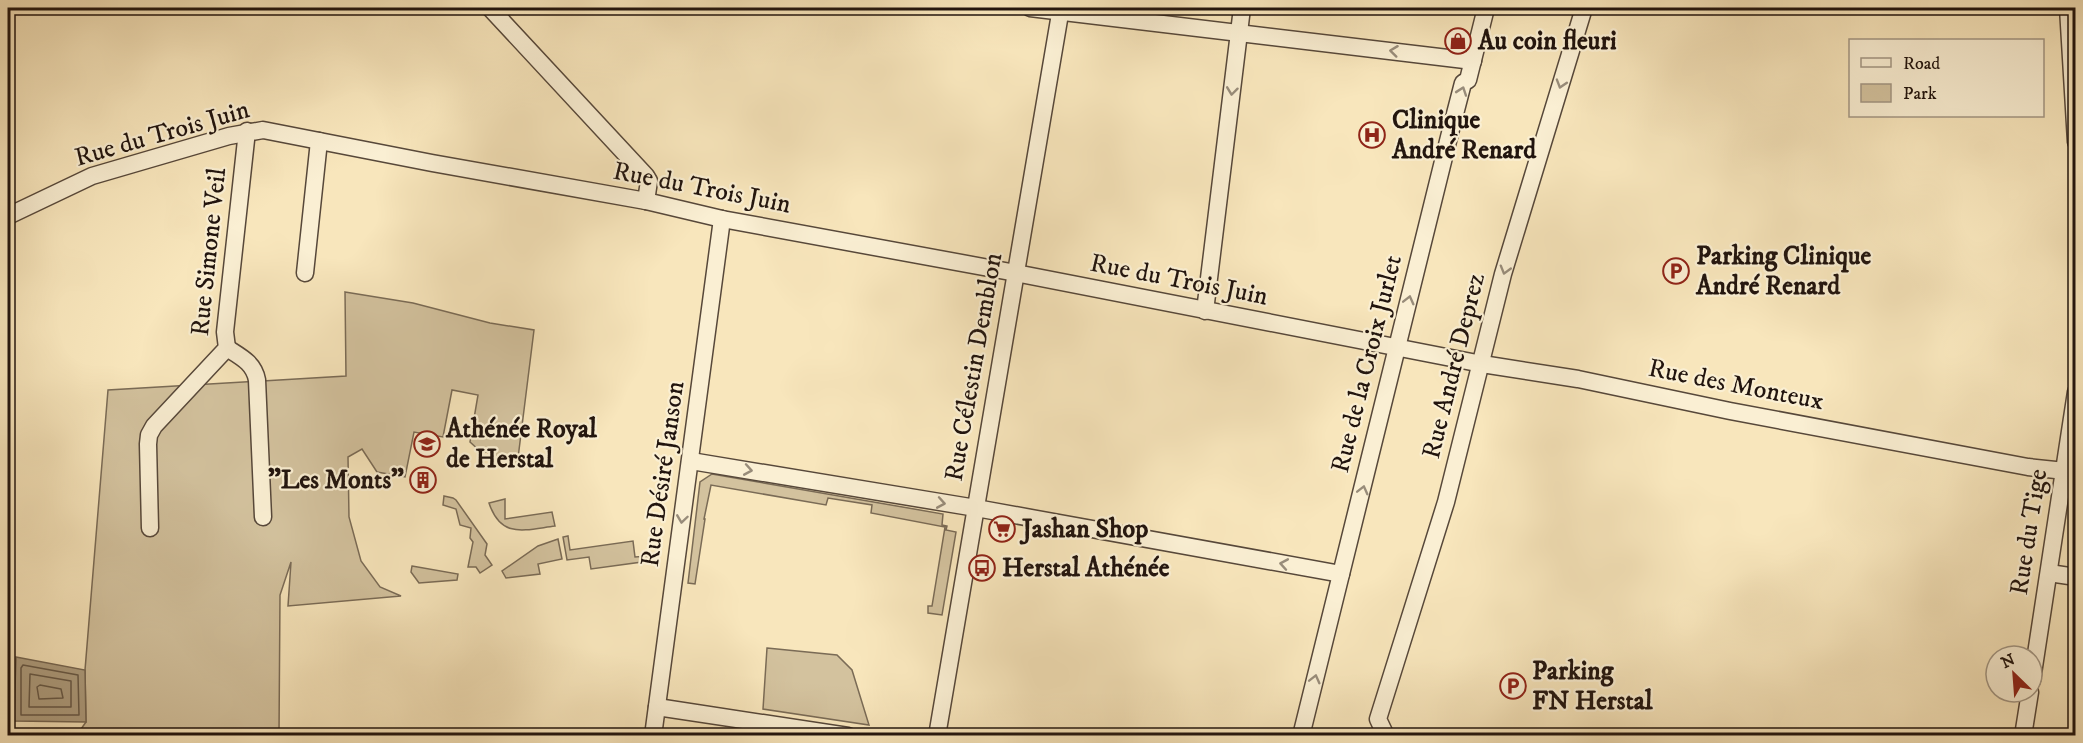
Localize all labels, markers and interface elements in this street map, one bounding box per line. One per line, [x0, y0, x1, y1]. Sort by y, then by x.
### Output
place label: Au coin fleuri [1477, 25, 1617, 58]
shop icon: Au coin fleuri [1443, 26, 1473, 56]
legend [1849, 39, 2044, 117]
one-way arrow [1389, 45, 1399, 58]
text: Road [1903, 53, 1940, 75]
one-way arrow [1556, 78, 1568, 89]
text: Park [1903, 83, 1937, 105]
one-way arrow [1226, 86, 1239, 95]
one-way arrow [1454, 86, 1467, 97]
street label: Rue du Trois Juin [71, 93, 254, 175]
place label: Clinique André Renard [1391, 104, 1537, 167]
hospital icon: Clinique André Renard [1357, 120, 1387, 150]
street label: Rue du Trois Juin [610, 155, 794, 221]
street label: Rue Simone Veil [184, 166, 234, 338]
place label: Parking Clinique André Renard [1695, 240, 1872, 303]
street label: Rue du Trois Juin [1087, 247, 1271, 313]
street label: Rue Célestin Demblon [938, 250, 1010, 484]
street label: Rue de la Croix Jurlet [1324, 252, 1410, 476]
parking icon: Parking Clinique André Renard [1661, 256, 1691, 286]
one-way arrow [1500, 264, 1512, 275]
street label: Rue André Deprez [1415, 270, 1493, 462]
one-way arrow [1402, 296, 1415, 306]
street label: Rue des Monteux [1645, 352, 1827, 418]
street label: Rue Désiré Janson [634, 379, 692, 569]
place label: Athénée Royal de Herstal [445, 413, 598, 476]
school or university icon: Athénée Royal de Herstal [412, 429, 442, 459]
place label: "Les Monts" [268, 464, 404, 497]
one-way arrow [744, 464, 753, 476]
building icon: "Les Monts" [408, 465, 438, 495]
street label: Rue du Tige [2003, 467, 2055, 597]
one-way arrow [1355, 485, 1368, 495]
one-way arrow [935, 496, 945, 509]
place label: Jashan Shop [1019, 513, 1148, 546]
supermarket icon: Jashan Shop [987, 514, 1017, 544]
one-way arrow [677, 515, 689, 524]
place label: Herstal Athénée [1002, 552, 1170, 585]
bus stop icon: Herstal Athénée [967, 553, 997, 583]
one-way arrow [1279, 558, 1289, 571]
north arrow [1984, 644, 2044, 704]
text: N [1998, 649, 2018, 673]
place label: Parking FN Herstal [1532, 655, 1654, 718]
parking icon: Parking FN Herstal [1498, 671, 1528, 701]
one-way arrow [1308, 674, 1320, 685]

